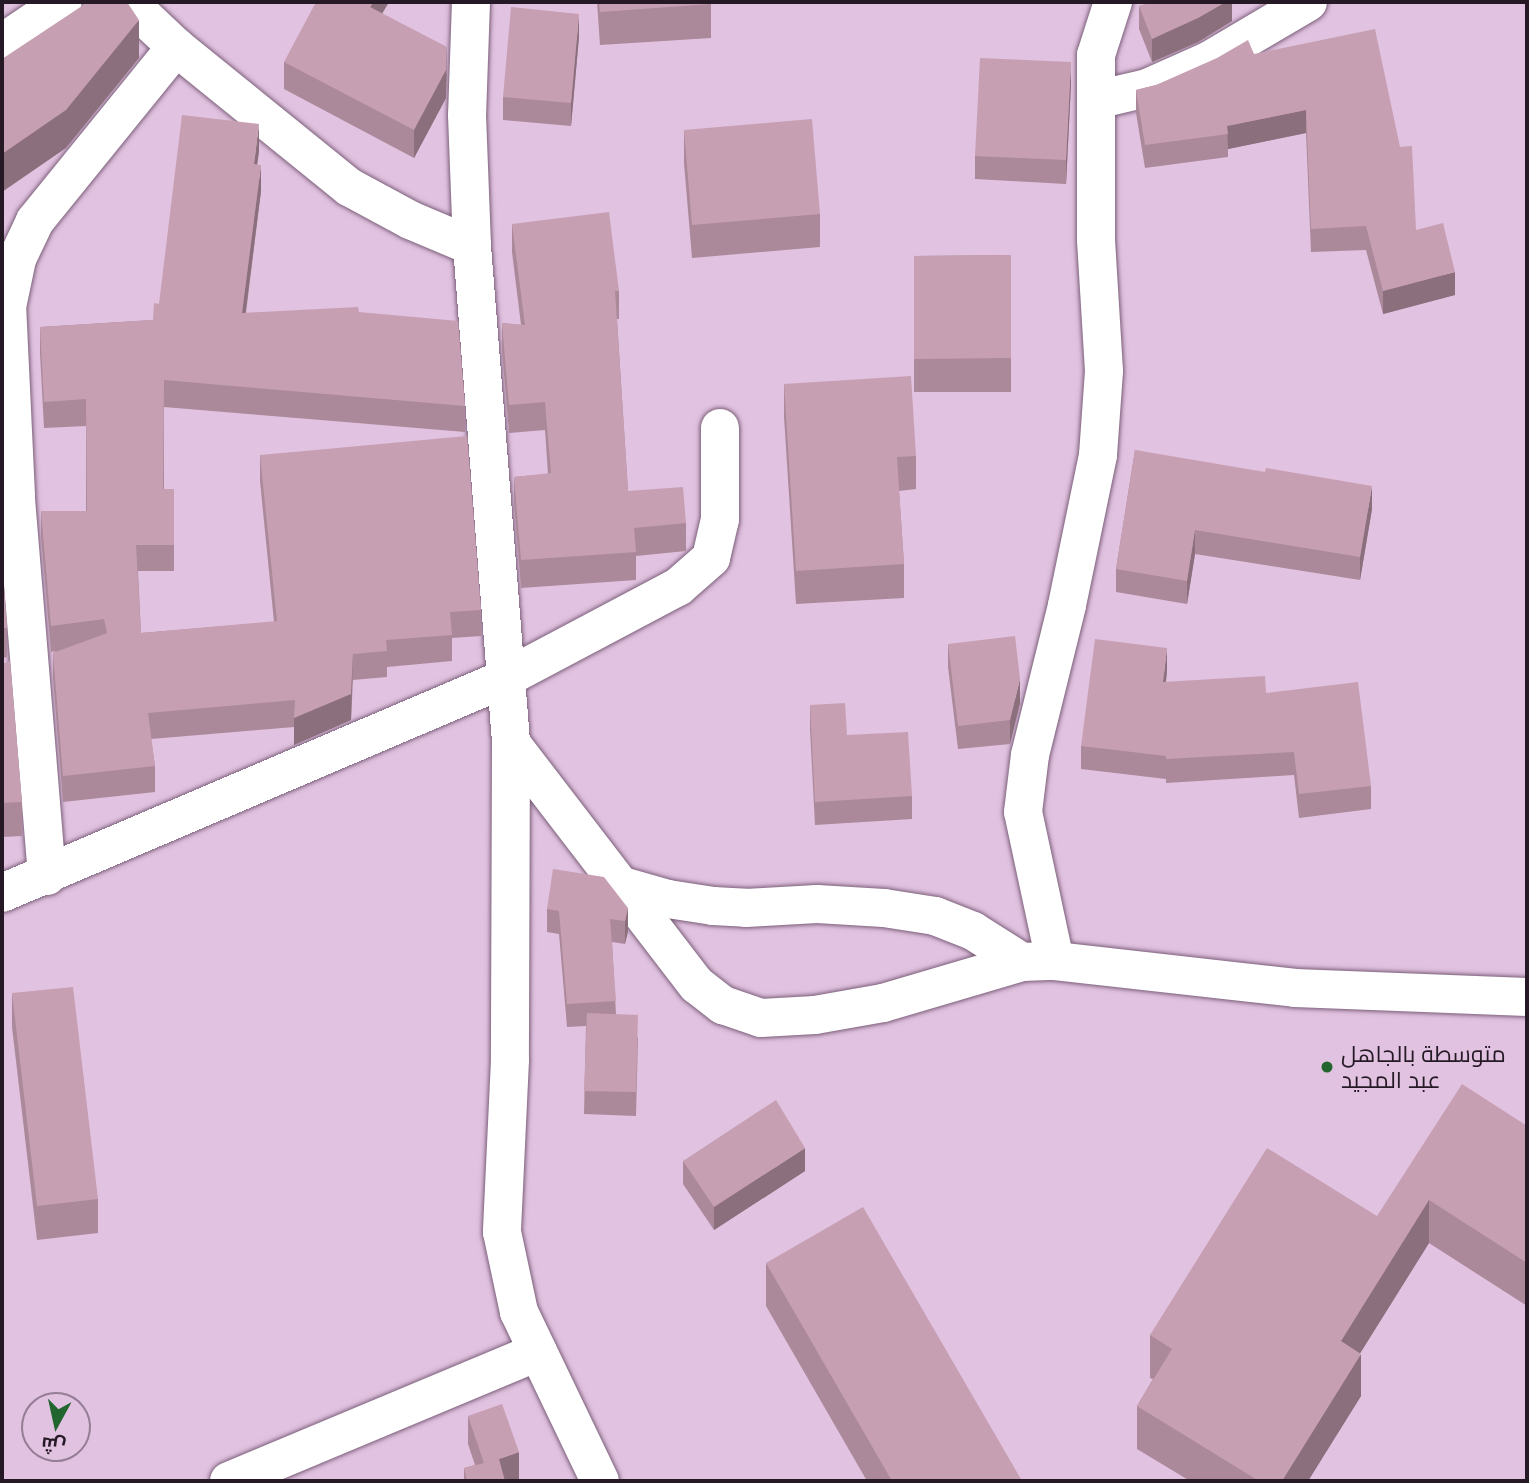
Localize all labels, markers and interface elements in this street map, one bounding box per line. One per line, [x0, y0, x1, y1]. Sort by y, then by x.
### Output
place label: متوسطة بالجاهل عبد المجيد [1341, 1040, 1506, 1094]
marker: متوسطة بالجاهل عبد المجيد [1319, 1059, 1335, 1075]
north arrow [21, 1392, 91, 1462]
text: ش [40, 1432, 67, 1459]

